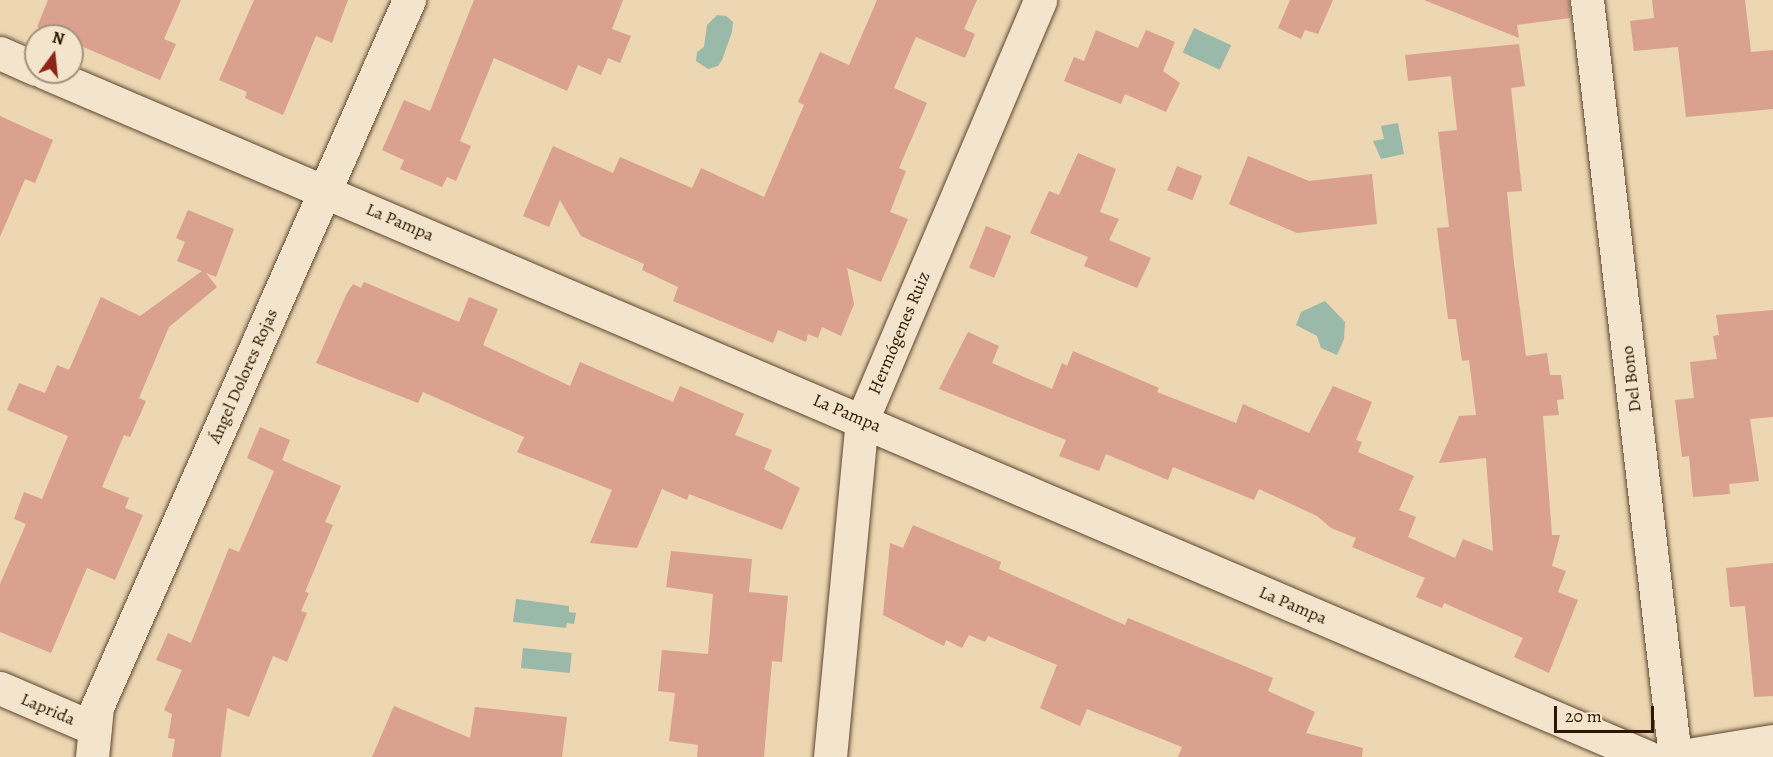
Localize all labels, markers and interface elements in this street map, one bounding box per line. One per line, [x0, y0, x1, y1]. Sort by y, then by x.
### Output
north arrow [24, 24, 84, 84]
text: N [50, 26, 67, 51]
street label: La Pampa [363, 198, 437, 246]
street label: Hermógenes Ruiz [863, 268, 935, 398]
street label: Ángel Dolores Rojas [204, 305, 282, 447]
street label: Del Bono [1616, 344, 1646, 414]
street label: La Pampa [810, 389, 884, 437]
street label: La Pampa [1256, 581, 1330, 629]
street label: Laprida [18, 688, 78, 730]
scale bar [1557, 694, 1658, 732]
text: 20 m [1565, 704, 1602, 728]

